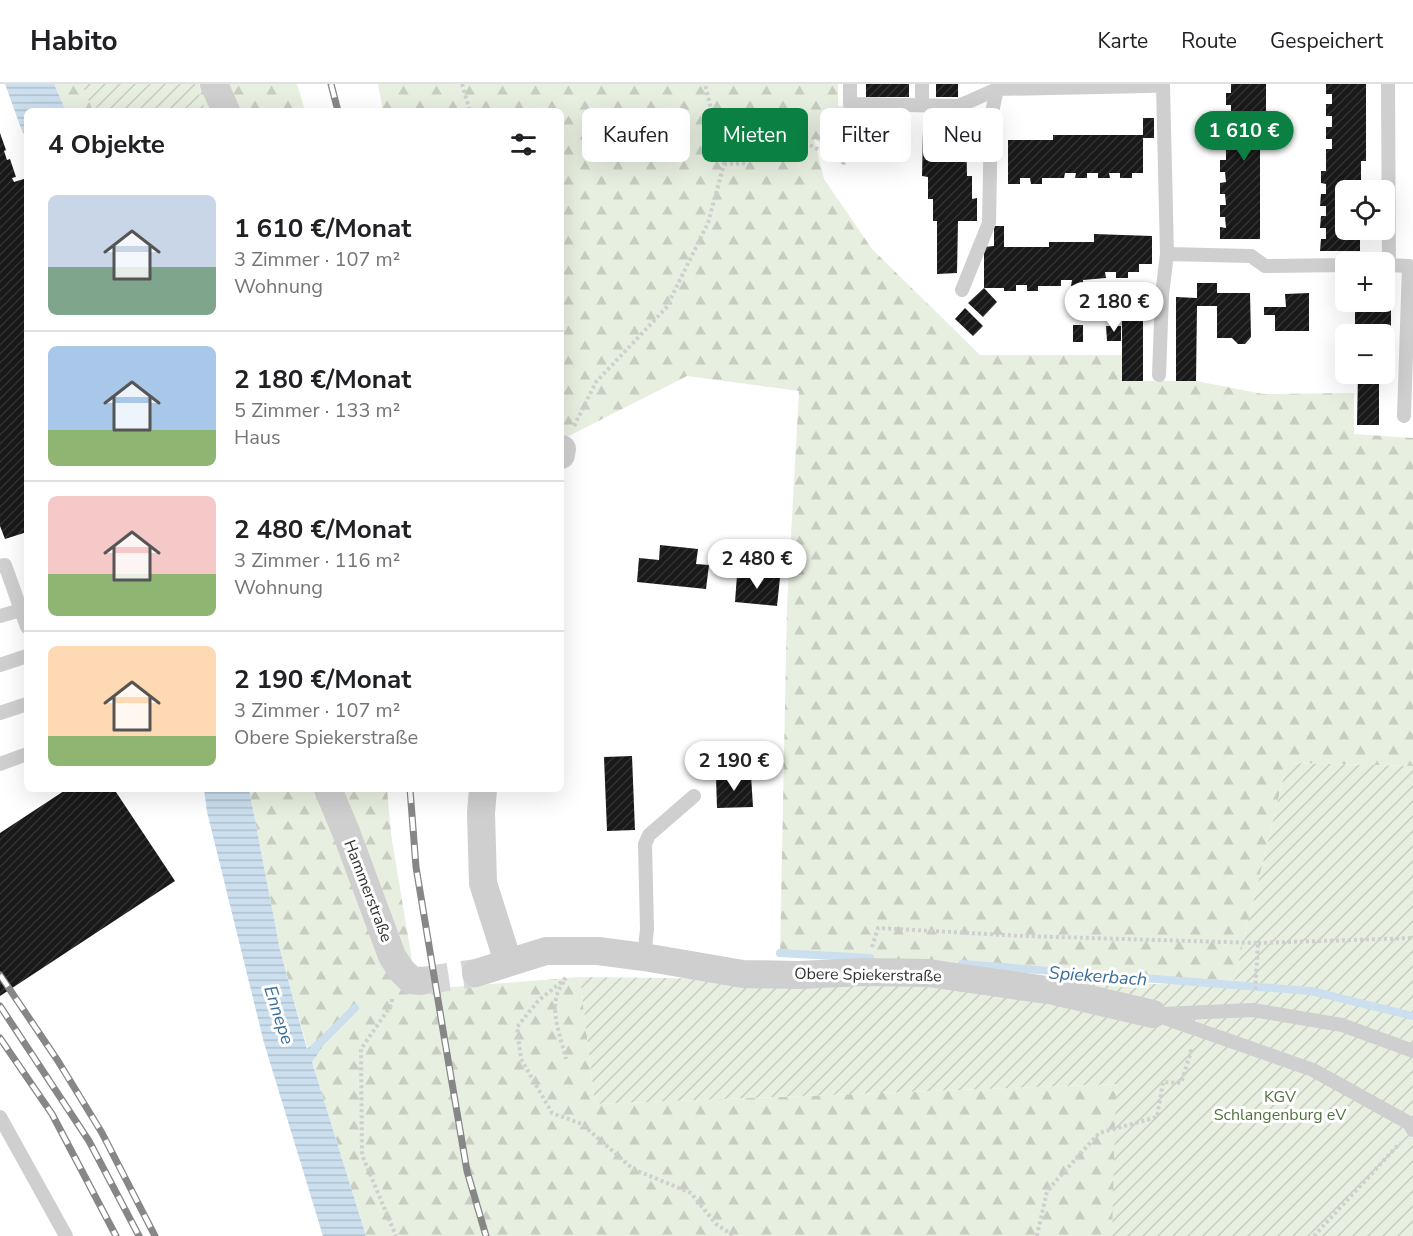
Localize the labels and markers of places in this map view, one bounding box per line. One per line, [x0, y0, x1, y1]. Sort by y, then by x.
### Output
pin: 1 610 € [1189, 111, 1299, 162]
pin: 2 180 € [1059, 282, 1169, 333]
pin: 2 480 € [702, 539, 812, 590]
pin: 2 190 € [679, 741, 789, 792]

